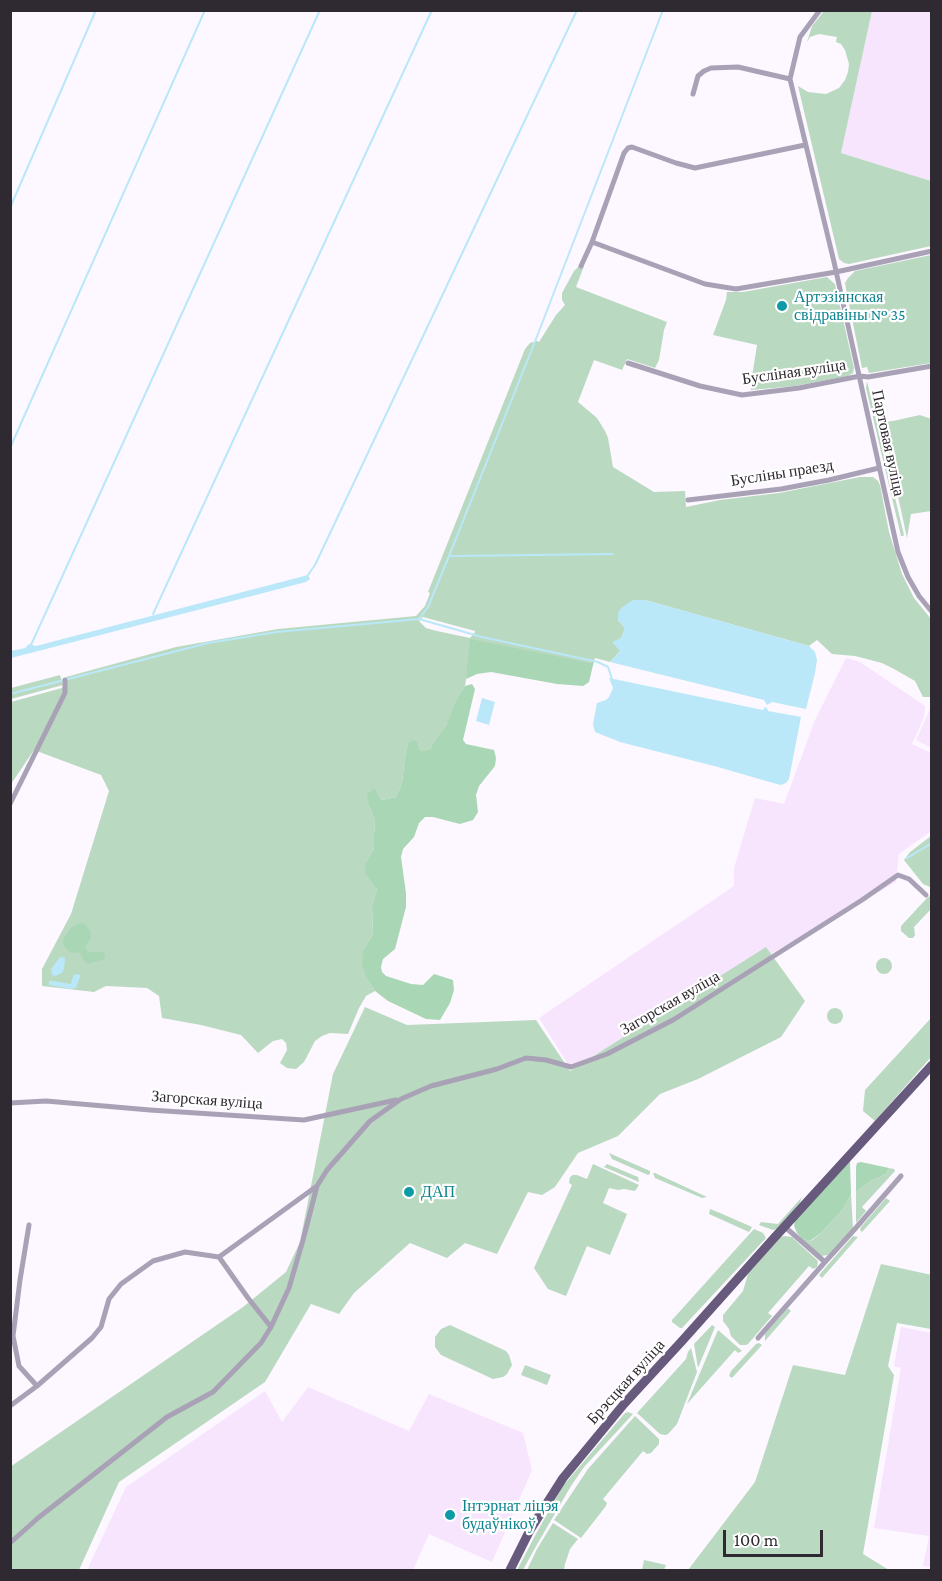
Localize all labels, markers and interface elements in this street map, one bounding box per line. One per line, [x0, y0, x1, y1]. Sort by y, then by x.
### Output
place label: Артэзіянская свідравіны № 35 [794, 287, 906, 325]
marker: Артэзіянская свідравіны № 35 [775, 299, 789, 313]
street label: Бусліная вуліца [741, 355, 847, 389]
street label: Партовая вуліца [867, 388, 909, 498]
street label: Бусліны праезд [729, 455, 835, 491]
street label: Загорская вуліца [617, 967, 723, 1039]
street label: Загорская вуліца [151, 1087, 263, 1113]
place label: ДАП [421, 1182, 455, 1202]
marker: ДАП [402, 1185, 416, 1199]
street label: Брэсцкая вуліца [583, 1336, 669, 1428]
place label: Інтэрнат ліцэя будаўнікоў [462, 1496, 558, 1534]
marker: Інтэрнат ліцэя будаўнікоў [443, 1508, 457, 1522]
scale bar [726, 1518, 826, 1556]
text: 100 m [734, 1530, 778, 1550]

